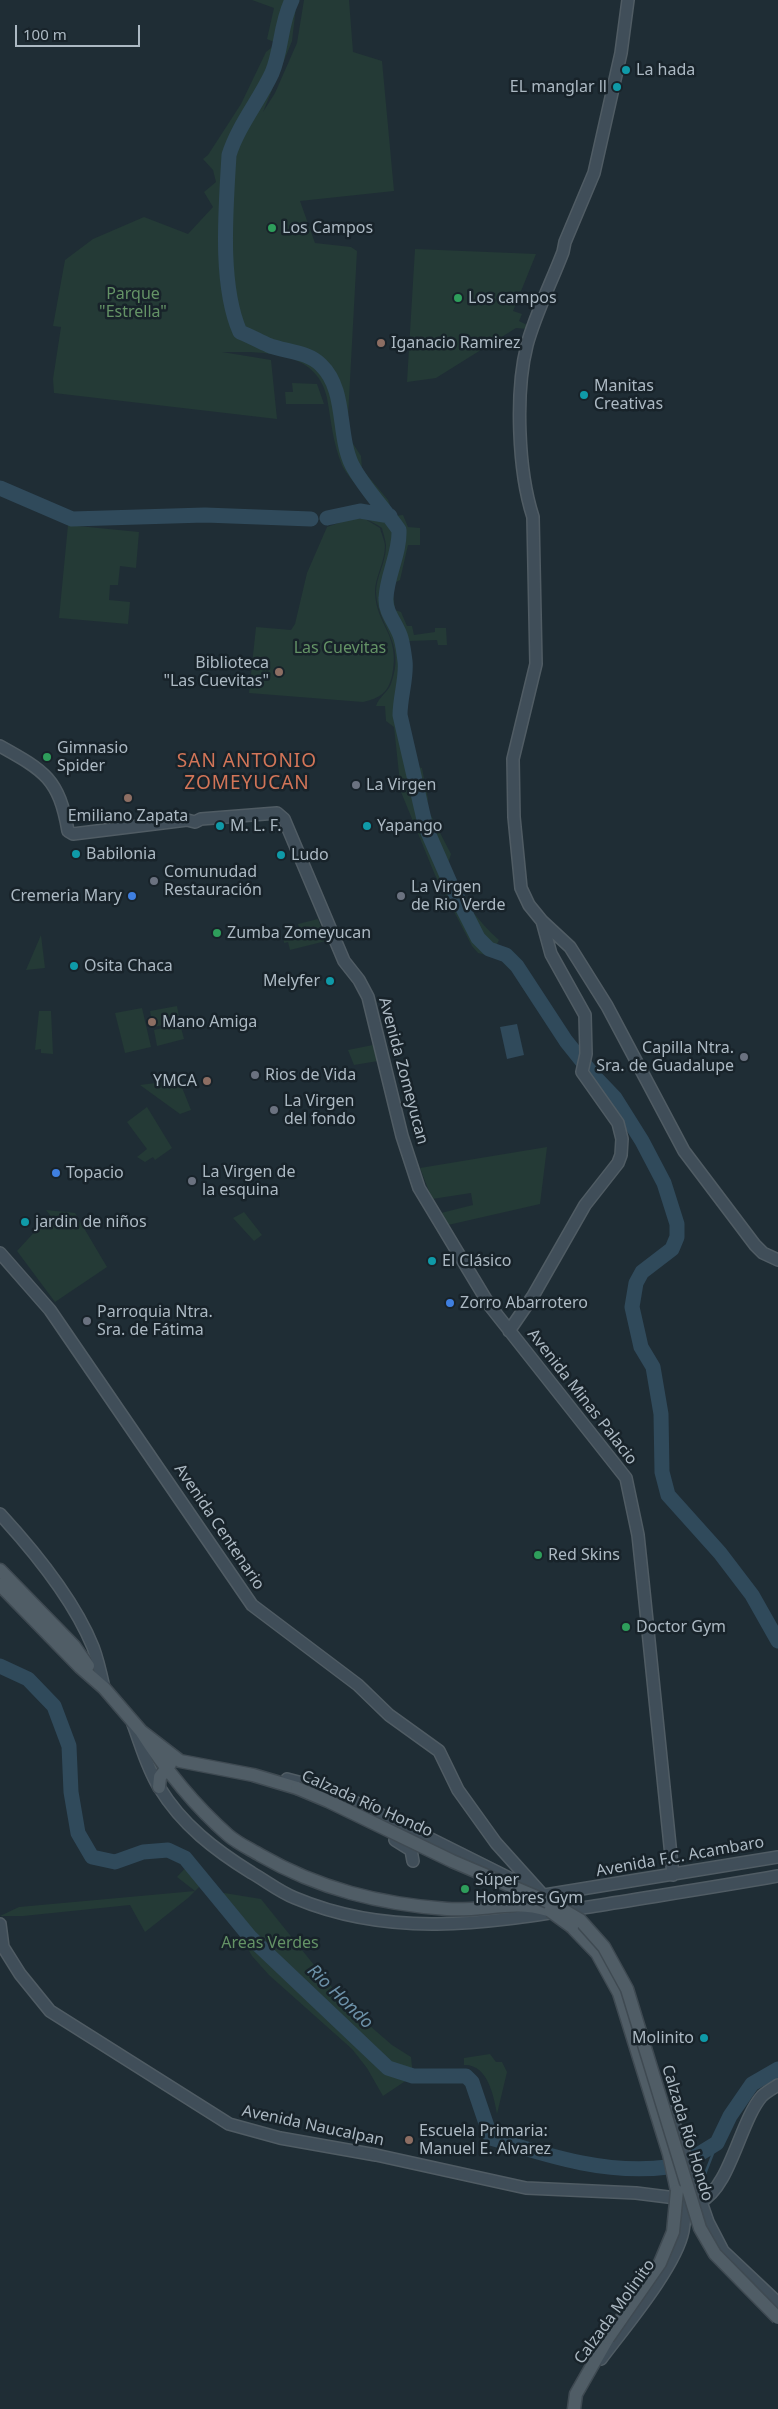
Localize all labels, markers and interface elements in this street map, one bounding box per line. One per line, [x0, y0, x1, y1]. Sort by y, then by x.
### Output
scale bar [18, 15, 142, 47]
text: 100 m [23, 24, 67, 44]
place label: La hada [636, 60, 695, 80]
marker: La hada [620, 64, 632, 76]
place label: EL manglar ll [510, 77, 607, 97]
marker: EL manglar ll [611, 81, 623, 93]
place label: Los Campos [282, 218, 373, 238]
marker: Los Campos [266, 222, 278, 234]
park label: Parque "Estrella" [99, 284, 167, 322]
place label: Los campos [468, 288, 557, 308]
marker: Los campos [452, 292, 464, 304]
place label: Iganacio Ramirez [391, 333, 520, 353]
marker: Iganacio Ramirez [375, 337, 387, 349]
place label: Manitas Creativas [594, 376, 663, 414]
marker: Manitas Creativas [578, 389, 590, 401]
park label: Las Cuevitas [294, 638, 386, 658]
place label: Biblioteca "Las Cuevitas" [163, 653, 269, 691]
marker: Biblioteca "Las Cuevitas" [273, 666, 285, 678]
place label: Gimnasio Spider [57, 738, 128, 776]
marker: Gimnasio Spider [41, 751, 53, 763]
district label: SAN ANTONIO ZOMEYUCAN [175, 751, 319, 795]
place label: La Virgen [366, 775, 436, 795]
marker: La Virgen [350, 779, 362, 791]
marker: Emiliano Zapata [122, 792, 134, 804]
place label: Emiliano Zapata [68, 806, 188, 826]
place label: M. L. F. [230, 816, 281, 836]
place label: Yapango [377, 816, 442, 836]
marker: M. L. F. [214, 820, 226, 832]
marker: Yapango [361, 820, 373, 832]
place label: Babilonia [86, 844, 156, 864]
place label: Ludo [291, 845, 329, 865]
marker: Babilonia [70, 848, 82, 860]
marker: Ludo [275, 849, 287, 861]
place label: Comunudad Restauración [164, 862, 262, 900]
marker: Comunudad Restauración [148, 875, 160, 887]
place label: La Virgen de Rio Verde [411, 877, 505, 915]
place label: Cremeria Mary [10, 886, 122, 906]
marker: Cremeria Mary [126, 890, 138, 902]
marker: La Virgen de Rio Verde [395, 890, 407, 902]
place label: Zumba Zomeyucan [227, 923, 371, 943]
marker: Zumba Zomeyucan [211, 927, 223, 939]
place label: Osita Chaca [84, 956, 173, 976]
marker: Osita Chaca [68, 960, 80, 972]
place label: Melyfer [263, 971, 320, 991]
marker: Melyfer [324, 975, 336, 987]
street label: Avenida Zomeyucan [374, 995, 432, 1147]
place label: Mano Amiga [162, 1012, 257, 1032]
marker: Mano Amiga [146, 1016, 158, 1028]
place label: Capilla Ntra. Sra. de Guadalupe [596, 1038, 734, 1076]
marker: Capilla Ntra. Sra. de Guadalupe [738, 1051, 750, 1063]
place label: Rios de Vida [265, 1065, 356, 1085]
marker: Rios de Vida [249, 1069, 261, 1081]
place label: YMCA [153, 1071, 197, 1091]
marker: YMCA [201, 1075, 213, 1087]
place label: La Virgen del fondo [284, 1091, 356, 1129]
marker: La Virgen del fondo [268, 1104, 280, 1116]
place label: La Virgen de la esquina [202, 1162, 295, 1200]
place label: Topacio [66, 1163, 124, 1183]
marker: Topacio [50, 1167, 62, 1179]
marker: La Virgen de la esquina [186, 1175, 198, 1187]
place label: jardin de niños [35, 1212, 147, 1232]
marker: jardin de niños [19, 1216, 31, 1228]
place label: El Clásico [442, 1251, 512, 1271]
marker: El Clásico [426, 1255, 438, 1267]
place label: Zorro Abarrotero [460, 1293, 588, 1313]
marker: Zorro Abarrotero [444, 1297, 456, 1309]
place label: Parroquia Ntra. Sra. de Fátima [97, 1302, 213, 1340]
marker: Parroquia Ntra. Sra. de Fátima [81, 1315, 93, 1327]
street label: Avenida Minas Palacio [523, 1325, 641, 1469]
street label: Avenida Centenario [170, 1461, 268, 1593]
place label: Red Skins [548, 1545, 620, 1565]
marker: Red Skins [532, 1549, 544, 1561]
place label: Doctor Gym [636, 1617, 726, 1637]
marker: Doctor Gym [620, 1621, 632, 1633]
street label: Calzada Río Hondo [298, 1766, 436, 1842]
street label: Avenida F.C. Acambaro [594, 1833, 766, 1881]
place label: Súper Hombres Gym [475, 1870, 583, 1908]
marker: Súper Hombres Gym [459, 1883, 471, 1895]
park label: Areas Verdes [221, 1933, 319, 1953]
water label: Rio Hondo [303, 1960, 377, 2034]
place label: Molinito [632, 2028, 694, 2048]
marker: Molinito [698, 2032, 710, 2044]
street label: Calzada Río Hondo [657, 2063, 717, 2203]
street label: Avenida Naucalpan [240, 2102, 386, 2150]
place label: Escuela Primaria: Manuel E. Alvarez [419, 2121, 551, 2159]
marker: Escuela Primaria: Manuel E. Alvarez [403, 2134, 415, 2146]
street label: Calzada Molinito [571, 2256, 659, 2368]

